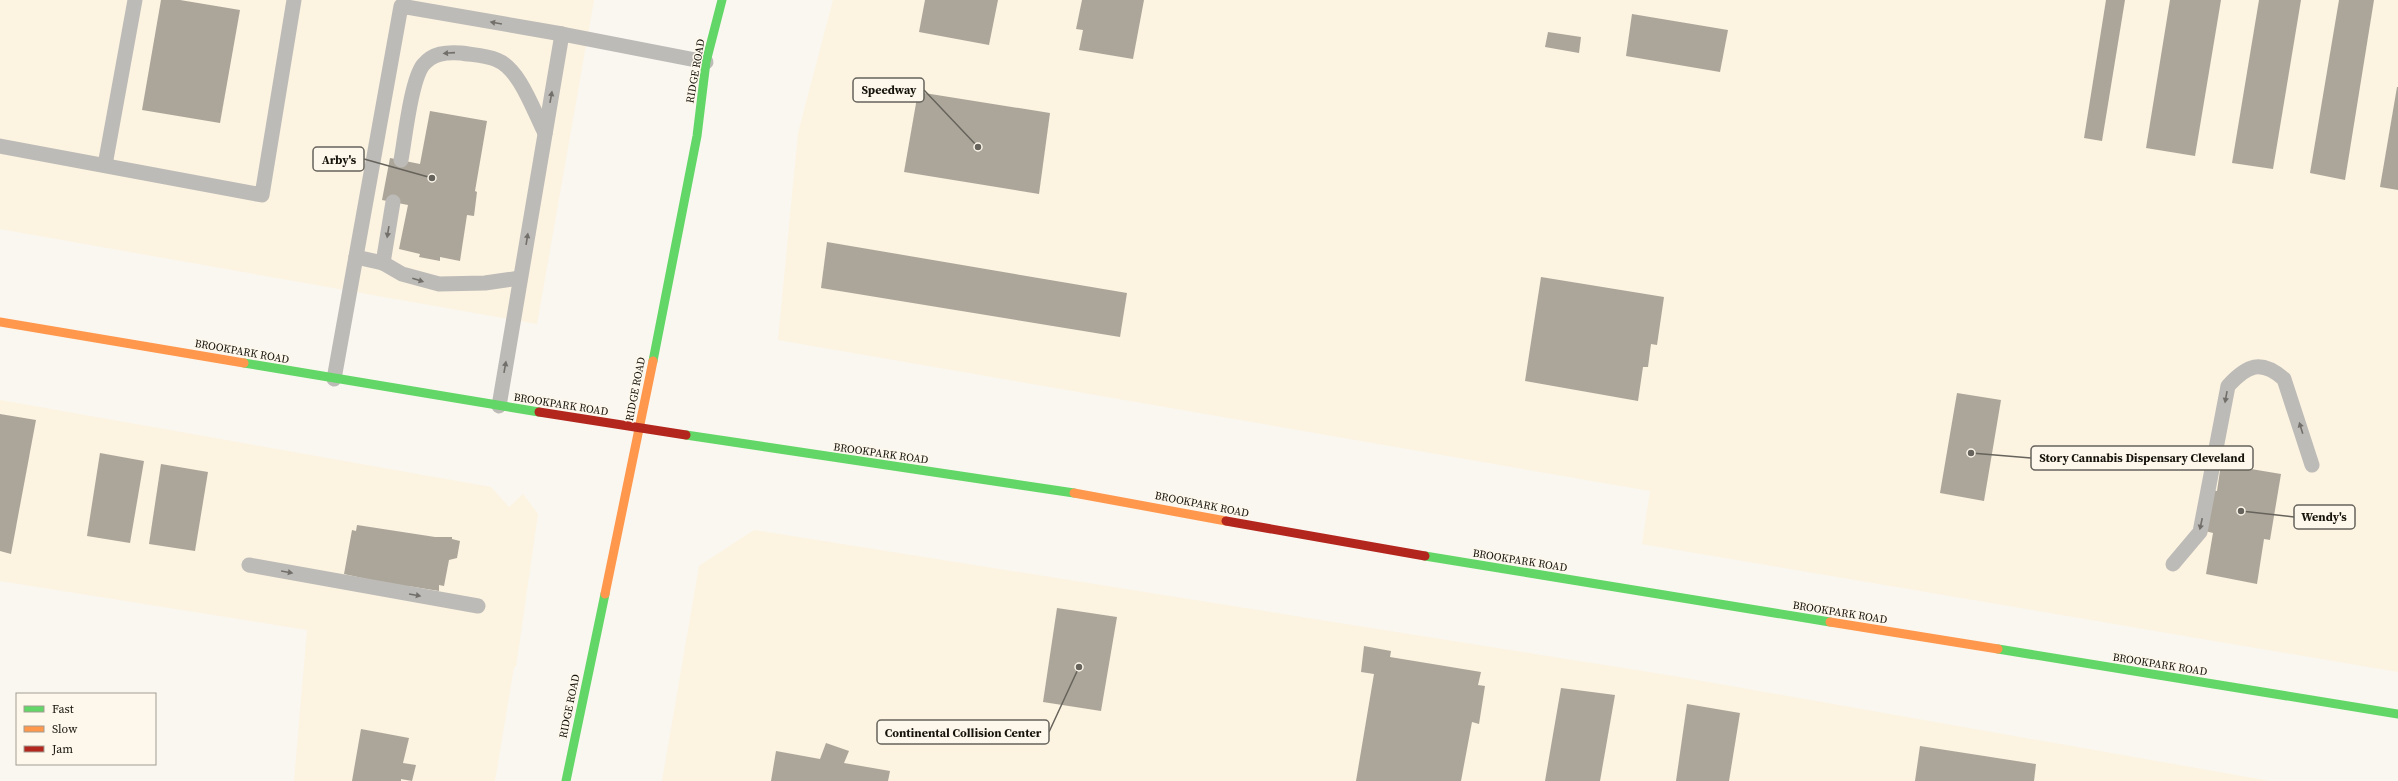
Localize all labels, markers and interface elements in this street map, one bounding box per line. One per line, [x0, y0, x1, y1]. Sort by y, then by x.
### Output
one-way arrow [490, 19, 503, 25]
street label: RIDGE ROAD [682, 38, 709, 104]
one-way arrow [443, 50, 455, 57]
callout: Speedway [853, 78, 924, 102]
text: Speedway [861, 82, 917, 98]
one-way arrow [548, 91, 554, 103]
callout: Arby's [313, 147, 364, 171]
text: Arby's [322, 152, 357, 168]
one-way arrow [385, 226, 391, 238]
one-way arrow [524, 233, 530, 245]
one-way arrow [412, 277, 424, 283]
street label: BROOKPARK ROAD [194, 336, 291, 367]
street label: RIDGE ROAD [622, 356, 649, 422]
one-way arrow [503, 361, 509, 373]
street label: BROOKPARK ROAD [513, 390, 610, 419]
one-way arrow [2223, 391, 2229, 403]
one-way arrow [2298, 422, 2304, 434]
street label: BROOKPARK ROAD [833, 439, 930, 468]
callout: Story Cannabis Dispensary Cleveland [2031, 446, 2253, 470]
text: Story Cannabis Dispensary Cleveland [2039, 450, 2245, 466]
street label: BROOKPARK ROAD [1154, 488, 1250, 521]
callout: Wendy's [2294, 505, 2355, 529]
text: Wendy's [2301, 509, 2347, 525]
one-way arrow [2198, 518, 2204, 531]
street label: BROOKPARK ROAD [1472, 546, 1569, 575]
one-way arrow [281, 569, 294, 575]
one-way arrow [409, 592, 421, 598]
street label: BROOKPARK ROAD [1792, 598, 1889, 627]
street label: BROOKPARK ROAD [2112, 650, 2209, 679]
street label: RIDGE ROAD [555, 673, 584, 739]
legend [16, 693, 156, 765]
text: Fast [52, 701, 74, 717]
callout: Continental Collision Center [877, 720, 1049, 744]
text: Slow [52, 721, 78, 737]
text: Continental Collision Center [885, 725, 1042, 741]
text: Jam [51, 741, 73, 757]

